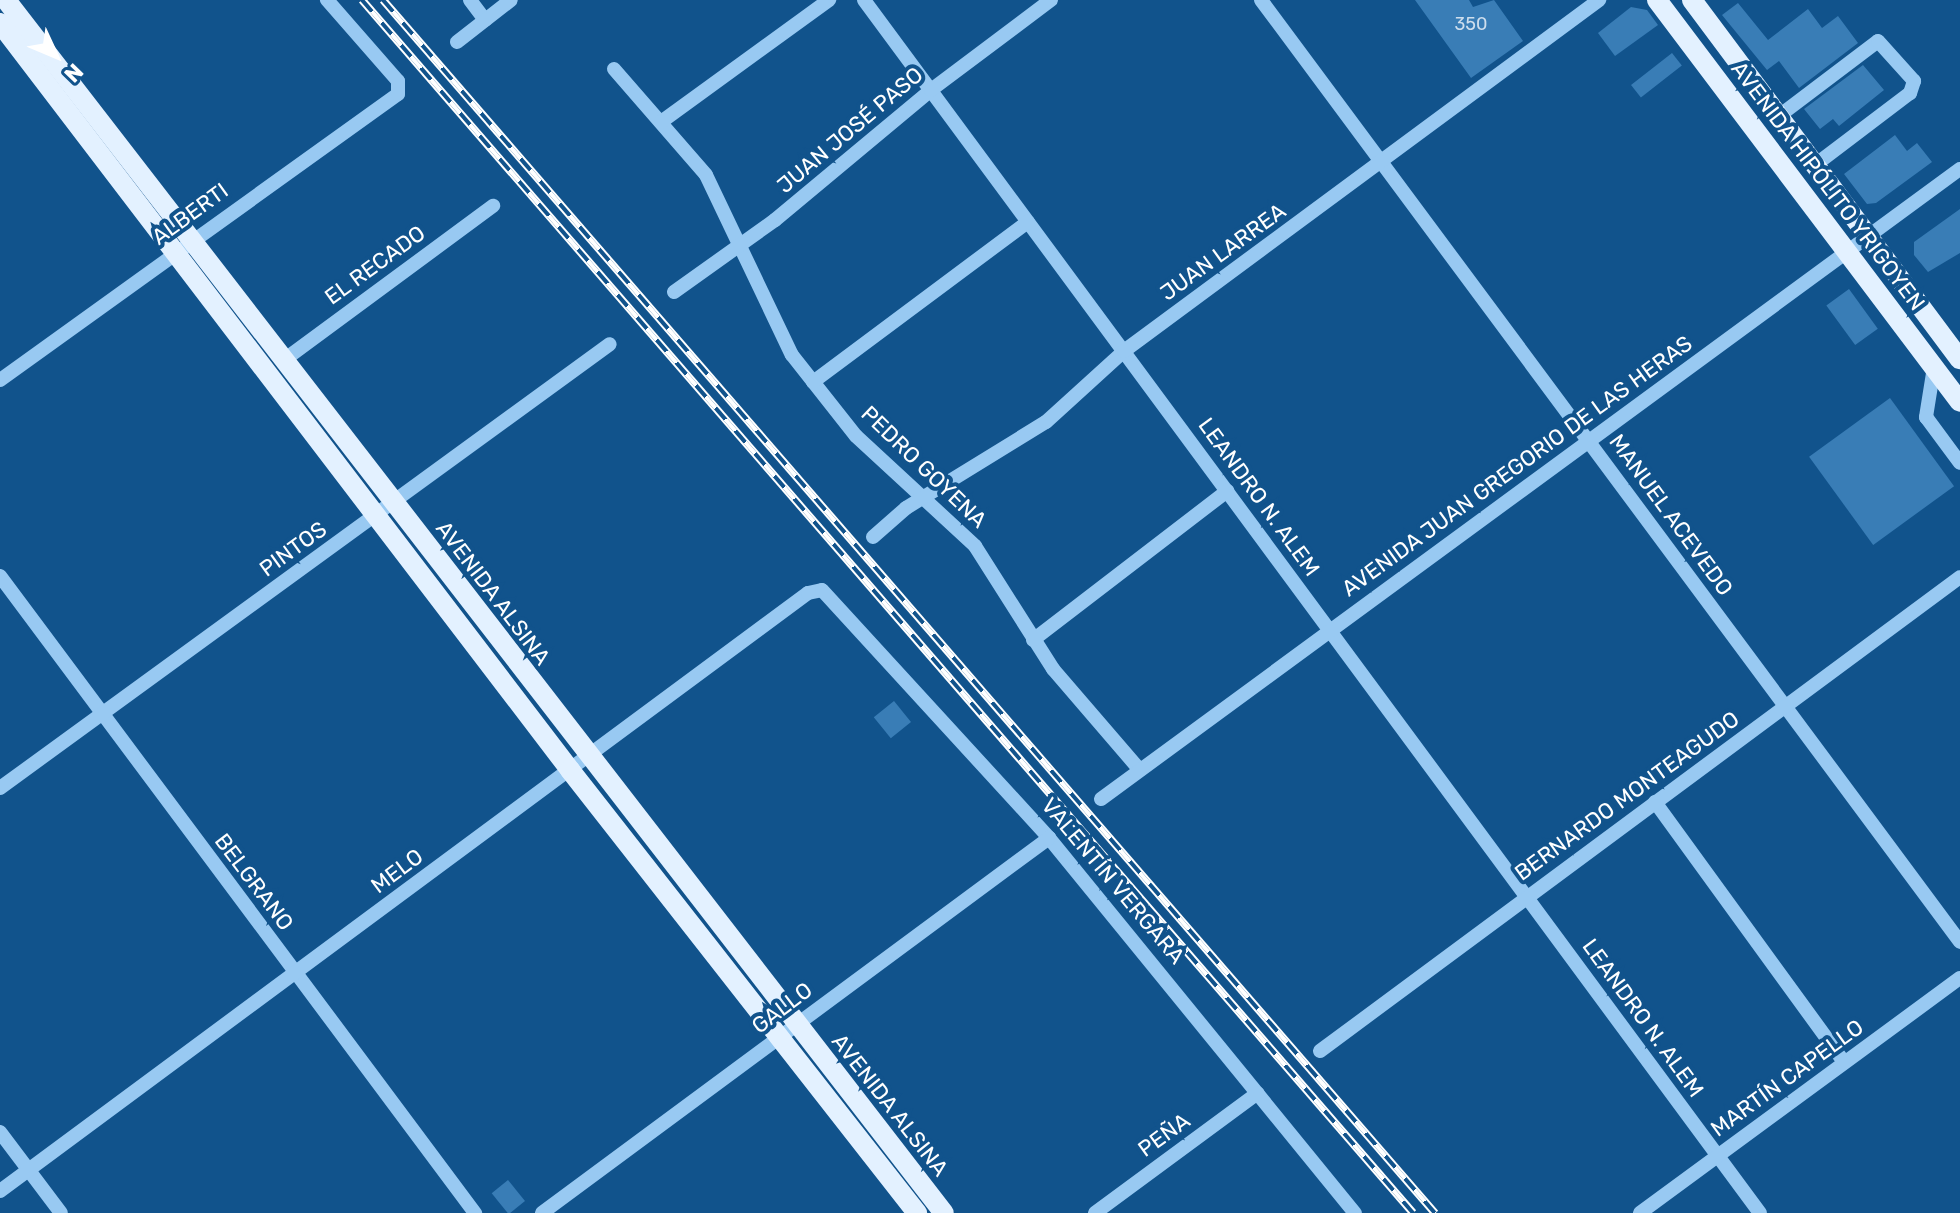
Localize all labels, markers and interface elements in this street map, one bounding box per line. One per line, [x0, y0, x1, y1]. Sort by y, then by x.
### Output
house number: 350 [1455, 13, 1487, 35]
north arrow [16, 16, 96, 96]
street label: AVENIDA HIPÓLITO YRIGOYEN [1725, 56, 1931, 316]
text: N [58, 58, 89, 88]
street label: JUAN JOSÉ PASO [772, 61, 928, 199]
street label: ALBERTI [147, 177, 233, 251]
street label: JUAN LARREA [1155, 198, 1291, 306]
street label: EL RECADO [320, 220, 430, 310]
street label: AVENIDA JUAN GREGORIO DE LAS HERAS [1337, 330, 1697, 602]
street label: PEDRO GOYENA [856, 401, 992, 533]
street label: LEANDRO N. ALEM [1193, 413, 1325, 581]
street label: MANUEL ACEVEDO [1603, 429, 1739, 601]
street label: AVENIDA ALSINA [430, 515, 556, 671]
street label: PINTOS [254, 516, 332, 582]
street label: BERNARDO MONTEAGUDO [1510, 706, 1744, 886]
street label: VALENTÍN VERGARA [1036, 792, 1190, 970]
street label: BELGRANO [209, 828, 299, 936]
street label: MELO [366, 843, 428, 899]
street label: LEANDRO N. ALEM [1577, 934, 1709, 1102]
street label: GALLO [747, 977, 817, 1039]
street label: MARTÍN CAPELLO [1706, 1014, 1868, 1142]
street label: AVENIDA ALSINA [826, 1028, 954, 1182]
street label: PEÑA [1133, 1107, 1195, 1163]

